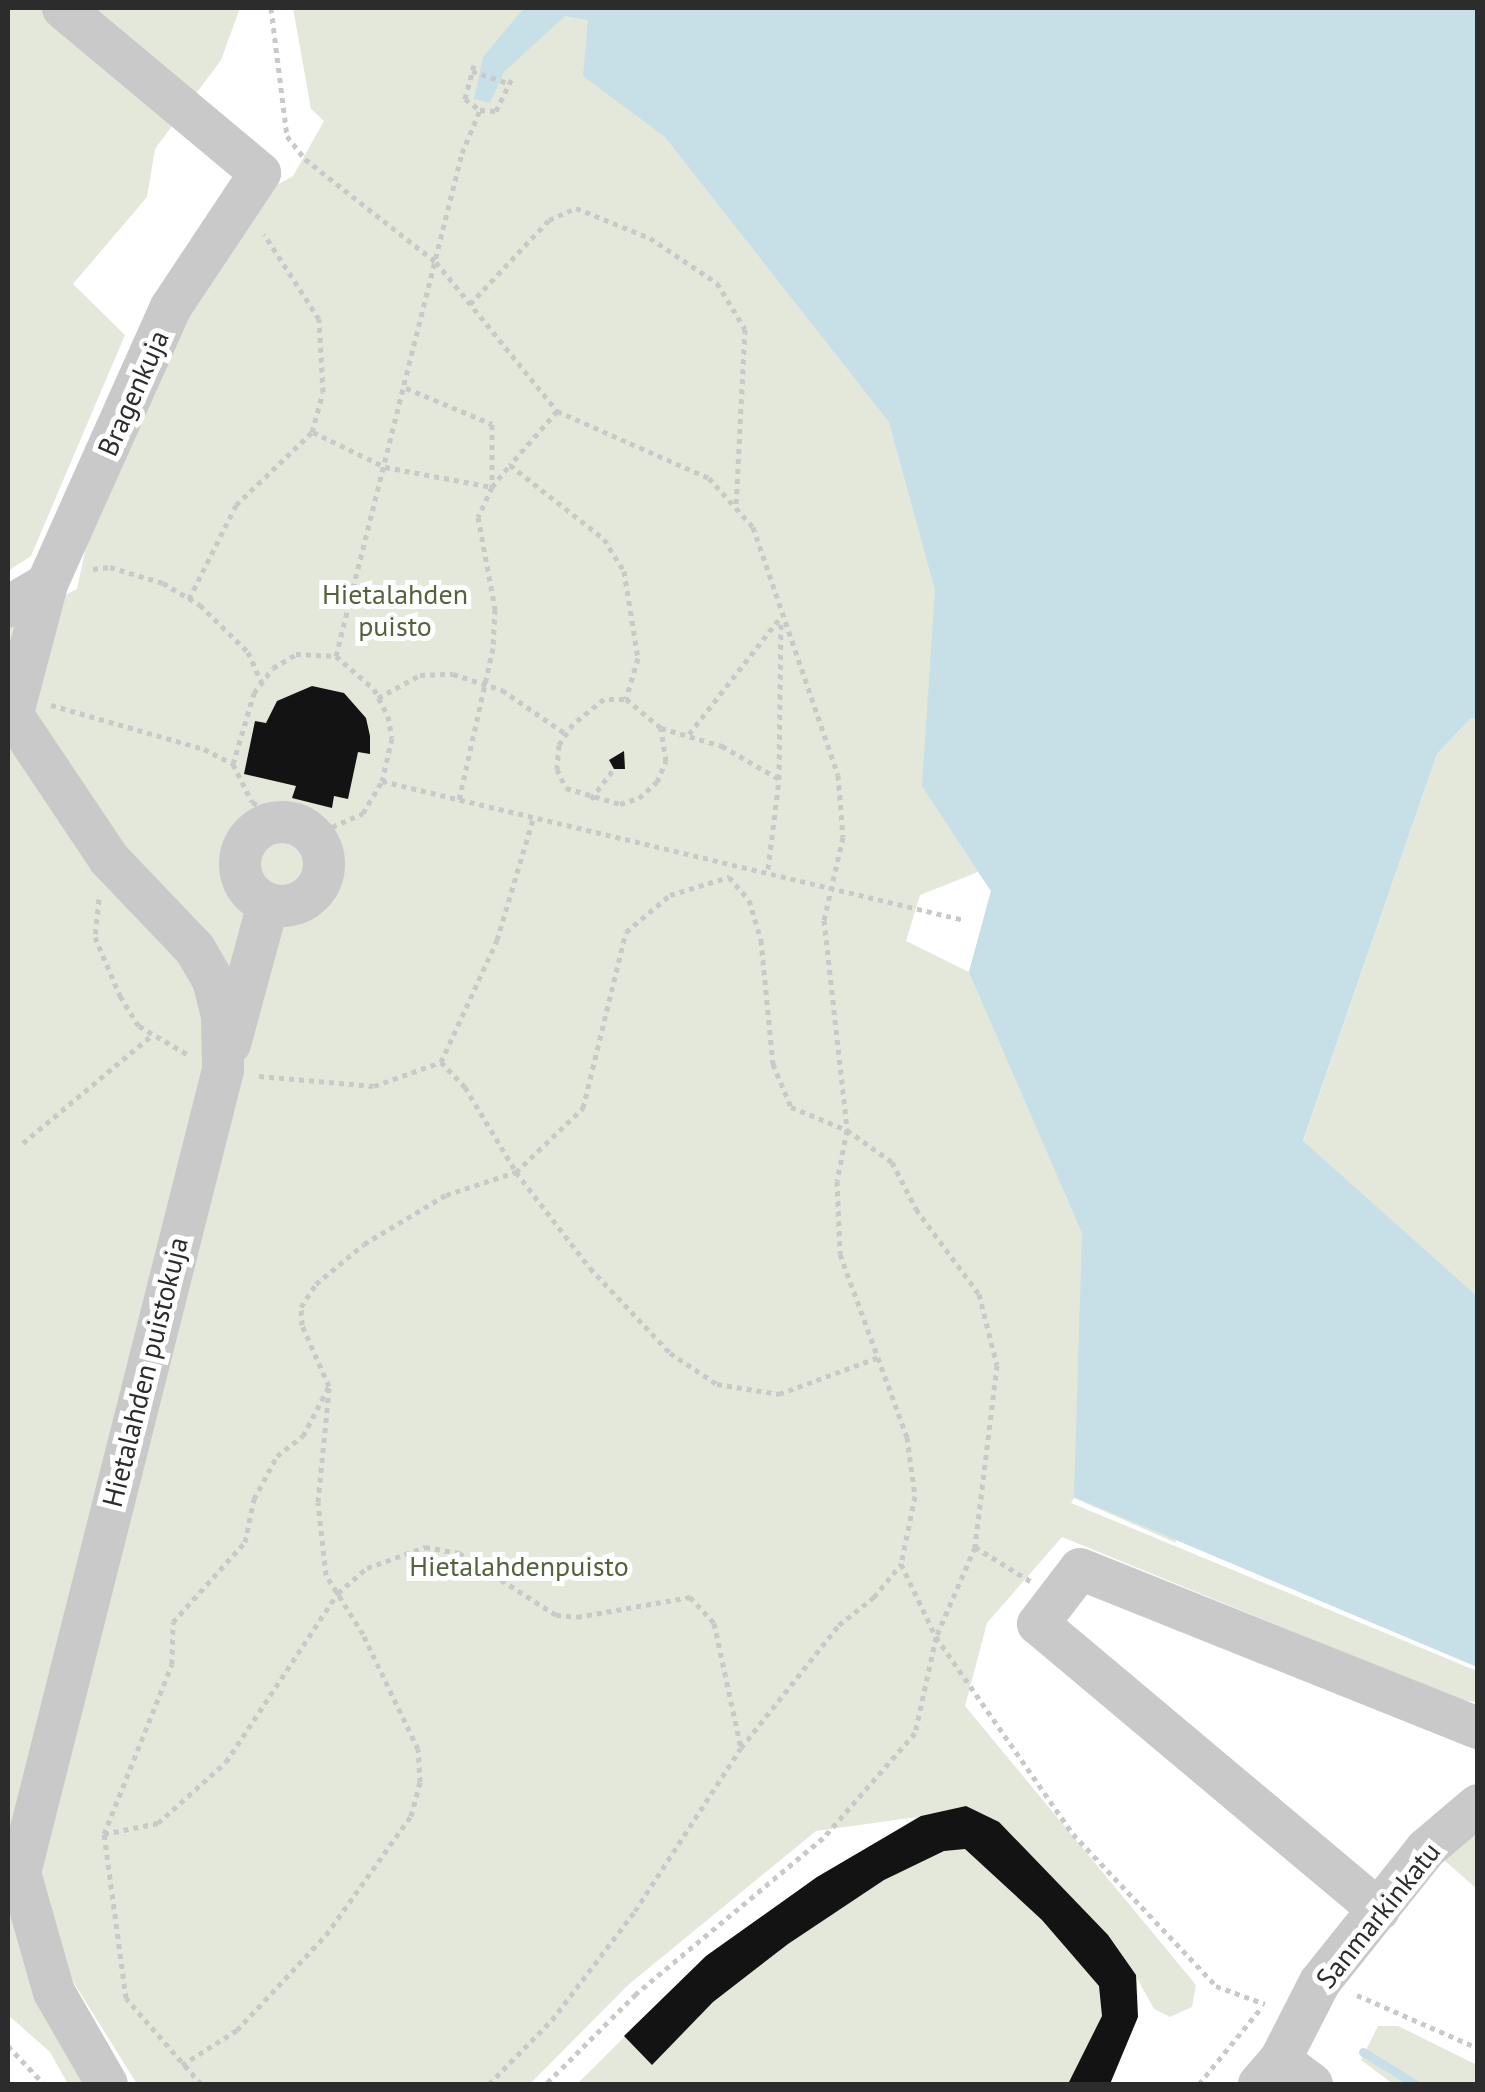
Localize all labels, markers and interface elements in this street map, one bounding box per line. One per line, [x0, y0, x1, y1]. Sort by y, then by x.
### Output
street label: Bragenkuja [90, 325, 176, 461]
park label: Hietalahden puisto [322, 577, 468, 643]
street label: Hietalahden puistokuja [95, 1234, 195, 1510]
park label: Hietalahdenpuisto [409, 1549, 629, 1583]
street label: Sanmarkinkatu [1309, 1835, 1447, 1995]

